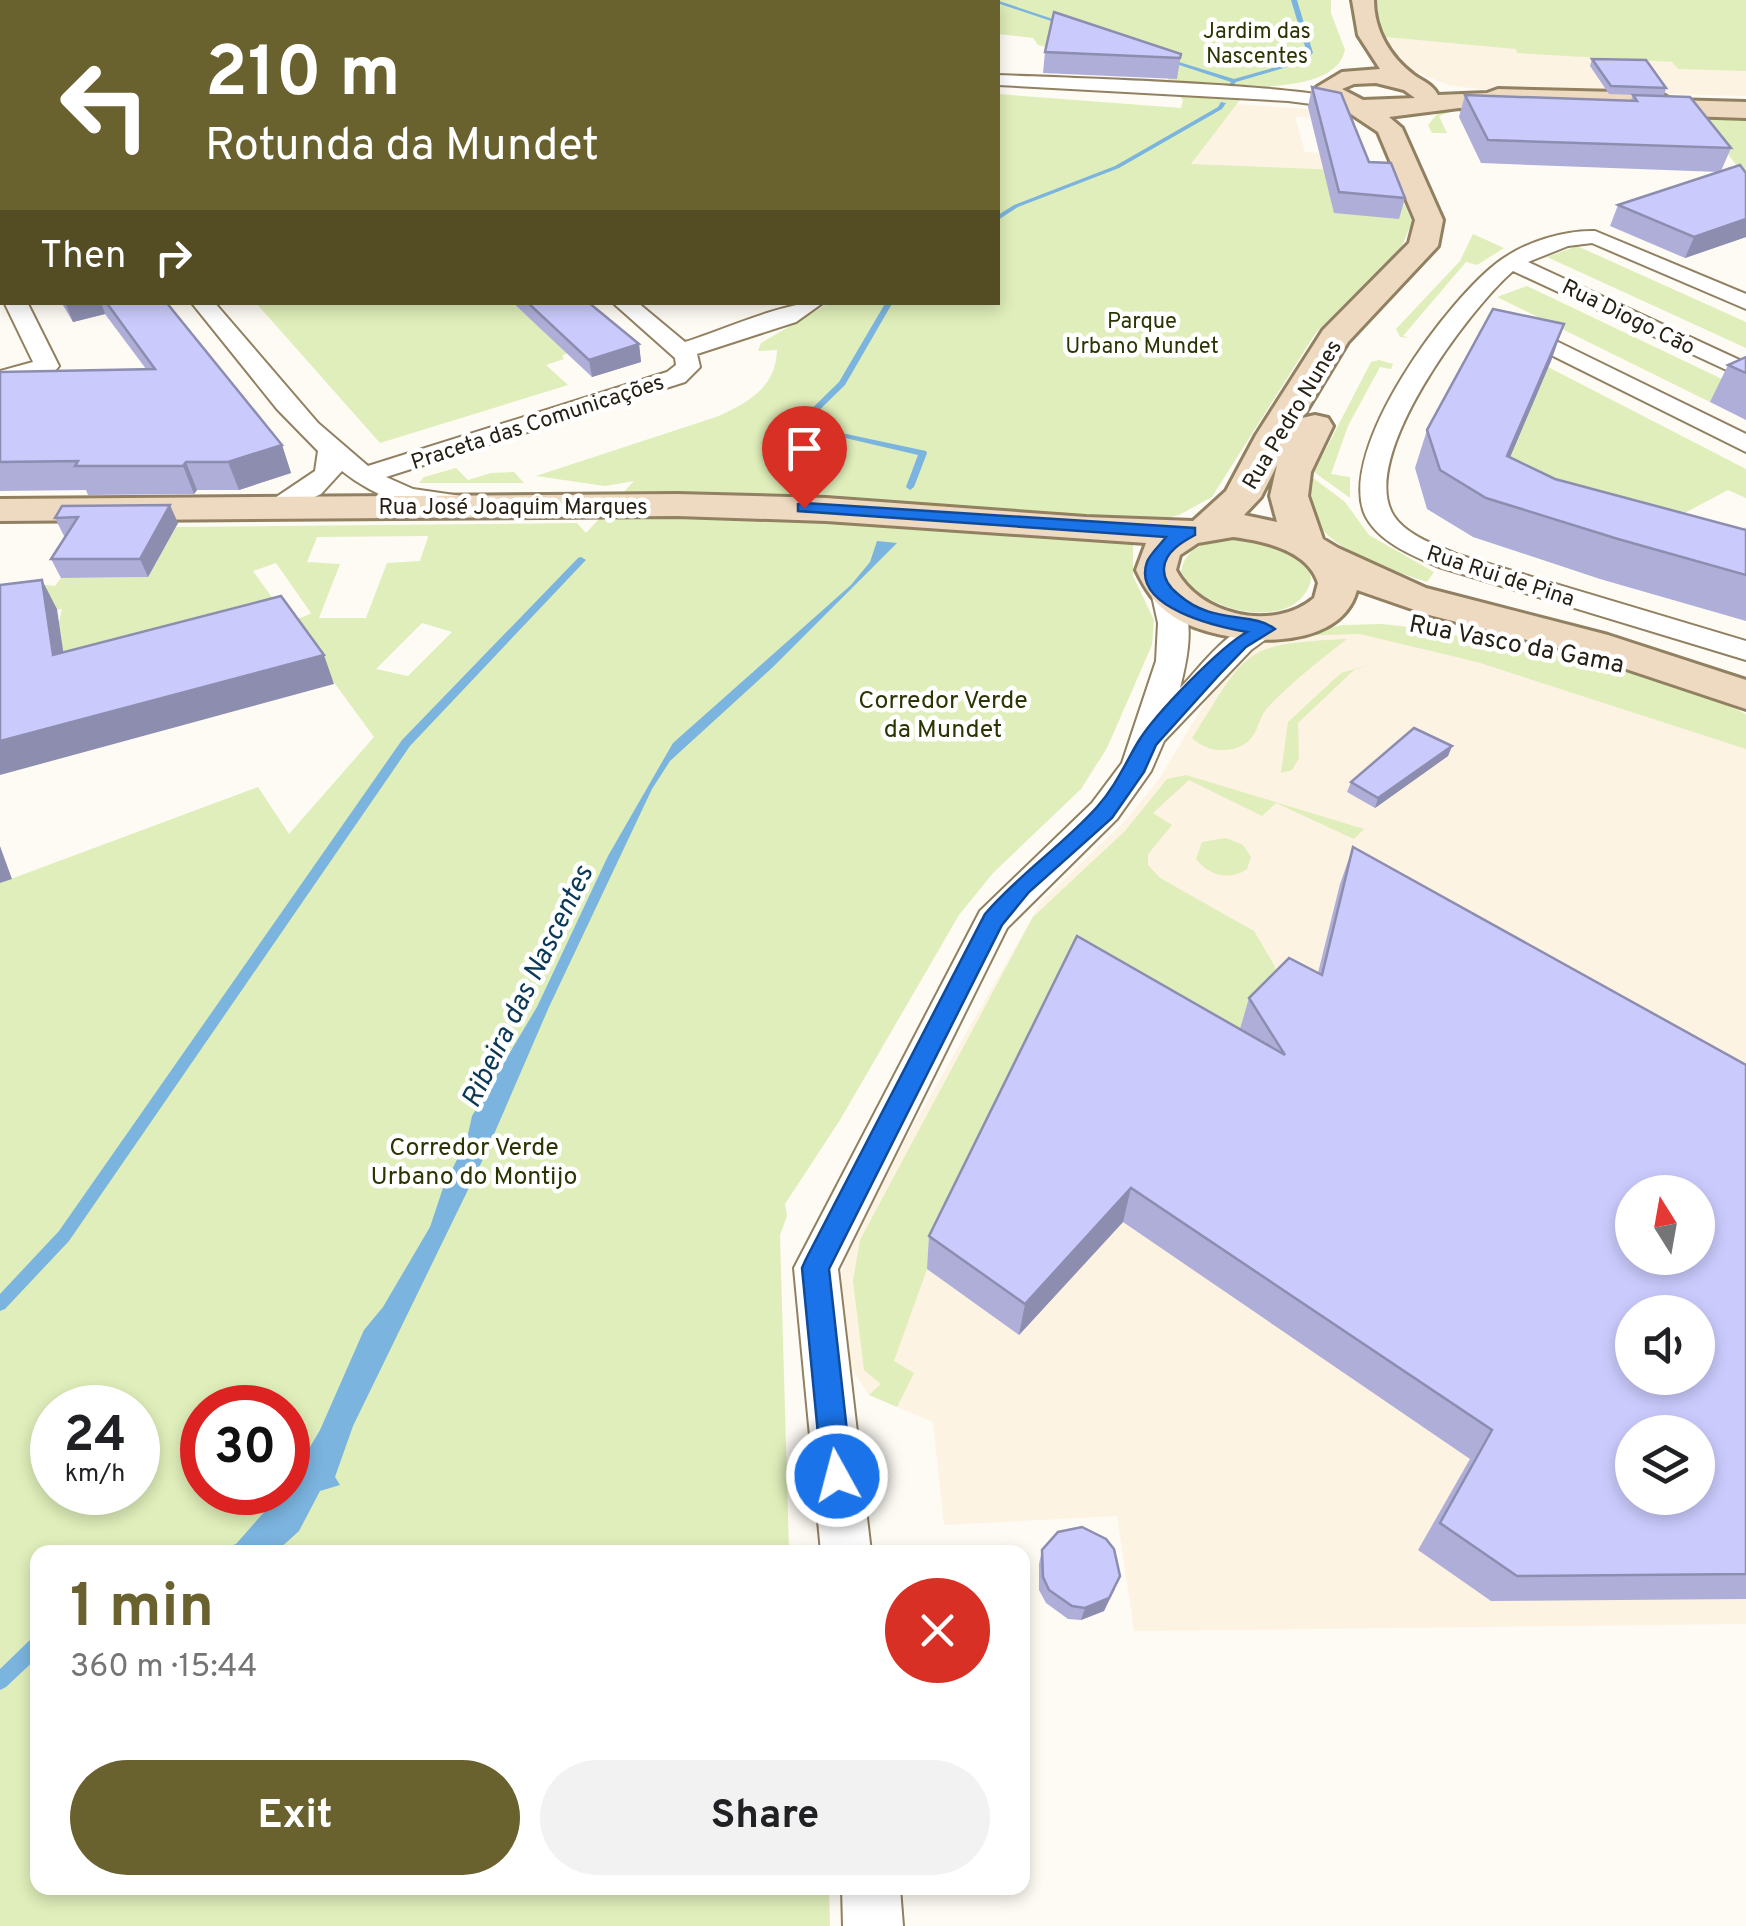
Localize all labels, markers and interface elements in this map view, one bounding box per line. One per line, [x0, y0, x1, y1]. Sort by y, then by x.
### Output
park label: Jardim das Nascentes [1203, 19, 1311, 71]
text: 210 m [205, 32, 401, 121]
icon: left [40, 40, 170, 170]
text: Rotunda da Mundet [205, 119, 599, 176]
icon: right [146, 230, 201, 285]
text: Then [40, 233, 126, 282]
street label: Rua Diogo Cão [1557, 274, 1699, 362]
park label: Parque Urbano Mundet [1065, 309, 1219, 361]
street label: Rua Pedro Nunes [1238, 335, 1349, 495]
street label: Praceta das Comunicações [408, 370, 668, 477]
pin [762, 406, 847, 509]
icon: arrive [777, 421, 832, 476]
street label: Rua José Joaquim Marques [379, 495, 647, 522]
street label: Rua Rui de Pina [1423, 541, 1578, 614]
street label: Rua Vasco da Gama [1406, 609, 1627, 682]
park label: Corredor Verde da Mundet [858, 686, 1028, 747]
water label: Ribeira das Nascentes [454, 860, 603, 1114]
park label: Corredor Verde Urbano do Montijo [371, 1133, 577, 1194]
north arrow [1615, 1175, 1715, 1275]
map controls [1615, 1175, 1715, 1515]
button: sound [1615, 1295, 1715, 1395]
speed limit sign: 30 [180, 1385, 310, 1515]
text: 24 [64, 1406, 126, 1469]
button: layers [1615, 1415, 1715, 1515]
position arrow [785, 1424, 889, 1528]
text: km/h [65, 1459, 125, 1491]
text: 1 min [70, 1572, 214, 1648]
button: close [885, 1578, 990, 1683]
text: 360 m · 15:44 [70, 1648, 257, 1688]
button: Exit [70, 1760, 520, 1875]
button: Share [540, 1760, 990, 1875]

